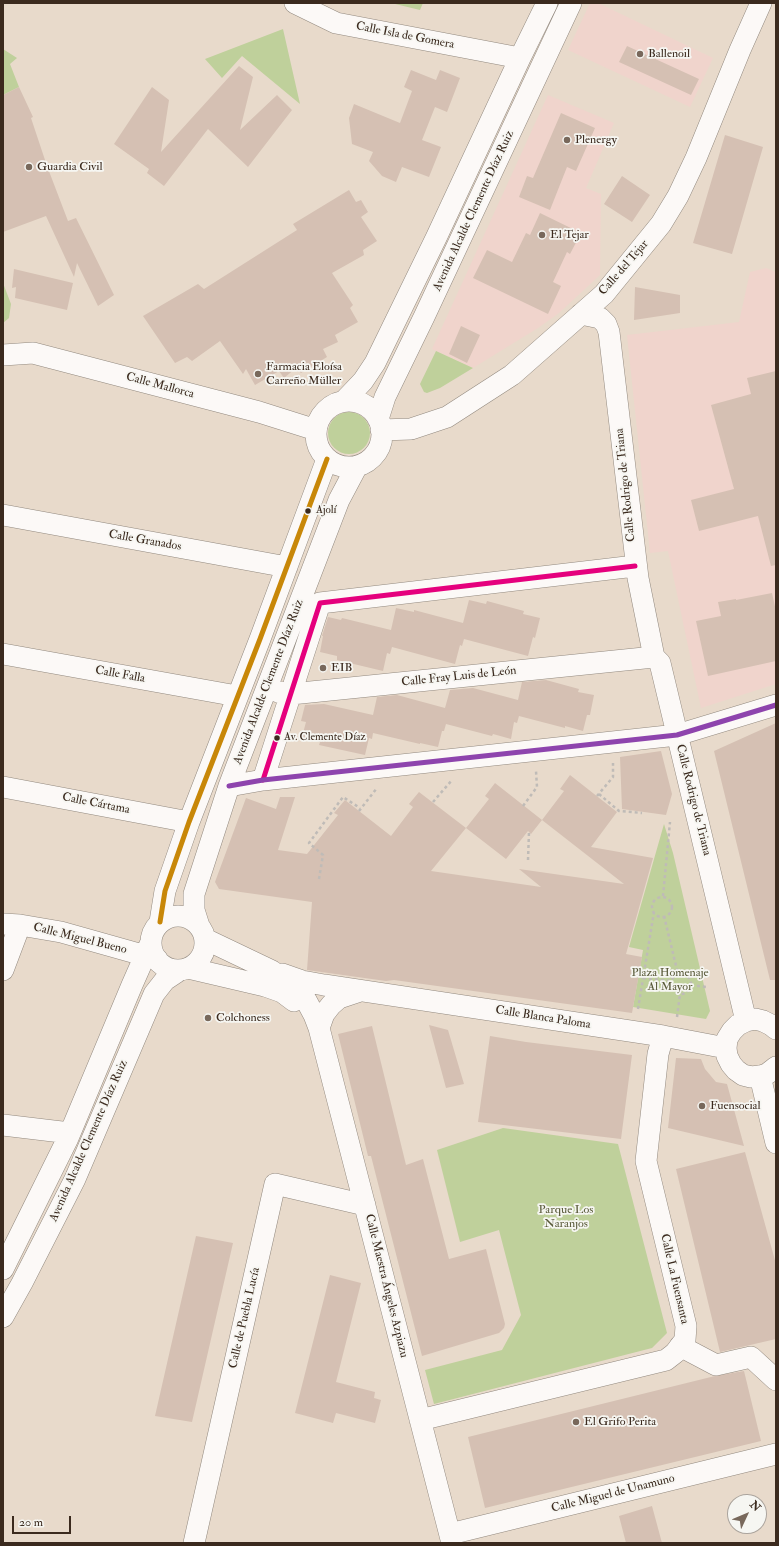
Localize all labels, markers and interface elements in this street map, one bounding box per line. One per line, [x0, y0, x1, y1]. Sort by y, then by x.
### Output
street label: Calle Isla de Gomera [355, 19, 455, 53]
place label: Ballenoil [648, 47, 690, 61]
marker: Ballenoil [635, 49, 645, 59]
street label: Avenida Alcalde Clemente Díaz Ruiz [430, 128, 518, 294]
place label: Plenergy [575, 133, 617, 147]
marker: Plenergy [562, 135, 572, 145]
place label: Guardia Civil [37, 160, 102, 174]
marker: Guardia Civil [24, 162, 34, 172]
place label: El Tejar [550, 228, 589, 242]
marker: El Tejar [537, 230, 547, 240]
street label: Calle del Tejar [596, 237, 652, 299]
place label: Farmacia Eloísa Carreño Müller [266, 360, 342, 388]
marker: Farmacia Eloísa Carreño Müller [253, 369, 263, 379]
street label: Calle Mallorca [124, 370, 196, 402]
street label: Calle Rodrigo de Triana [613, 428, 639, 542]
place label: Ajolí [316, 504, 337, 518]
marker: Ajolí [303, 506, 313, 516]
street label: Calle Granados [107, 528, 183, 554]
street label: Avenida Alcalde Clemente Díaz Ruiz [231, 597, 307, 767]
place label: EIB [331, 661, 352, 675]
marker: EIB [318, 663, 328, 673]
street label: Calle Falla [94, 664, 146, 686]
street label: Calle Fray Luis de León [401, 664, 517, 690]
place label: Av. Clemente Díaz [284, 731, 366, 745]
marker: Av. Clemente Díaz [272, 733, 282, 743]
street label: Calle Rodrigo de Triana [672, 743, 714, 857]
street label: Calle Cártama [61, 790, 131, 818]
street label: Calle Miguel Bueno [32, 920, 128, 958]
park label: Plaza Homenaje Al Mayor [632, 966, 708, 994]
street label: Calle Blanca Paloma [494, 1003, 592, 1033]
place label: Colchoness [216, 1011, 270, 1025]
marker: Colchoness [203, 1013, 213, 1023]
street label: Avenida Alcalde Clemente Díaz Ruiz [47, 1058, 131, 1224]
place label: Fuensocial [710, 1099, 761, 1113]
marker: Fuensocial [697, 1101, 707, 1111]
park label: Parque Los Naranjos [539, 1203, 593, 1231]
street label: Calle Maestra Ángeles Azpiazu [361, 1213, 411, 1359]
street label: Calle La Fuensanta [657, 1233, 691, 1325]
street label: Calle de Puebla Lucía [226, 1266, 264, 1370]
place label: El Grifo Perita [584, 1415, 656, 1429]
marker: El Grifo Perita [571, 1417, 581, 1427]
street label: Calle Miguel de Unamuno [550, 1472, 676, 1516]
north arrow [727, 1494, 767, 1534]
text: N [747, 1498, 763, 1514]
scale bar [14, 1508, 73, 1534]
text: 20 m [19, 1515, 43, 1530]

